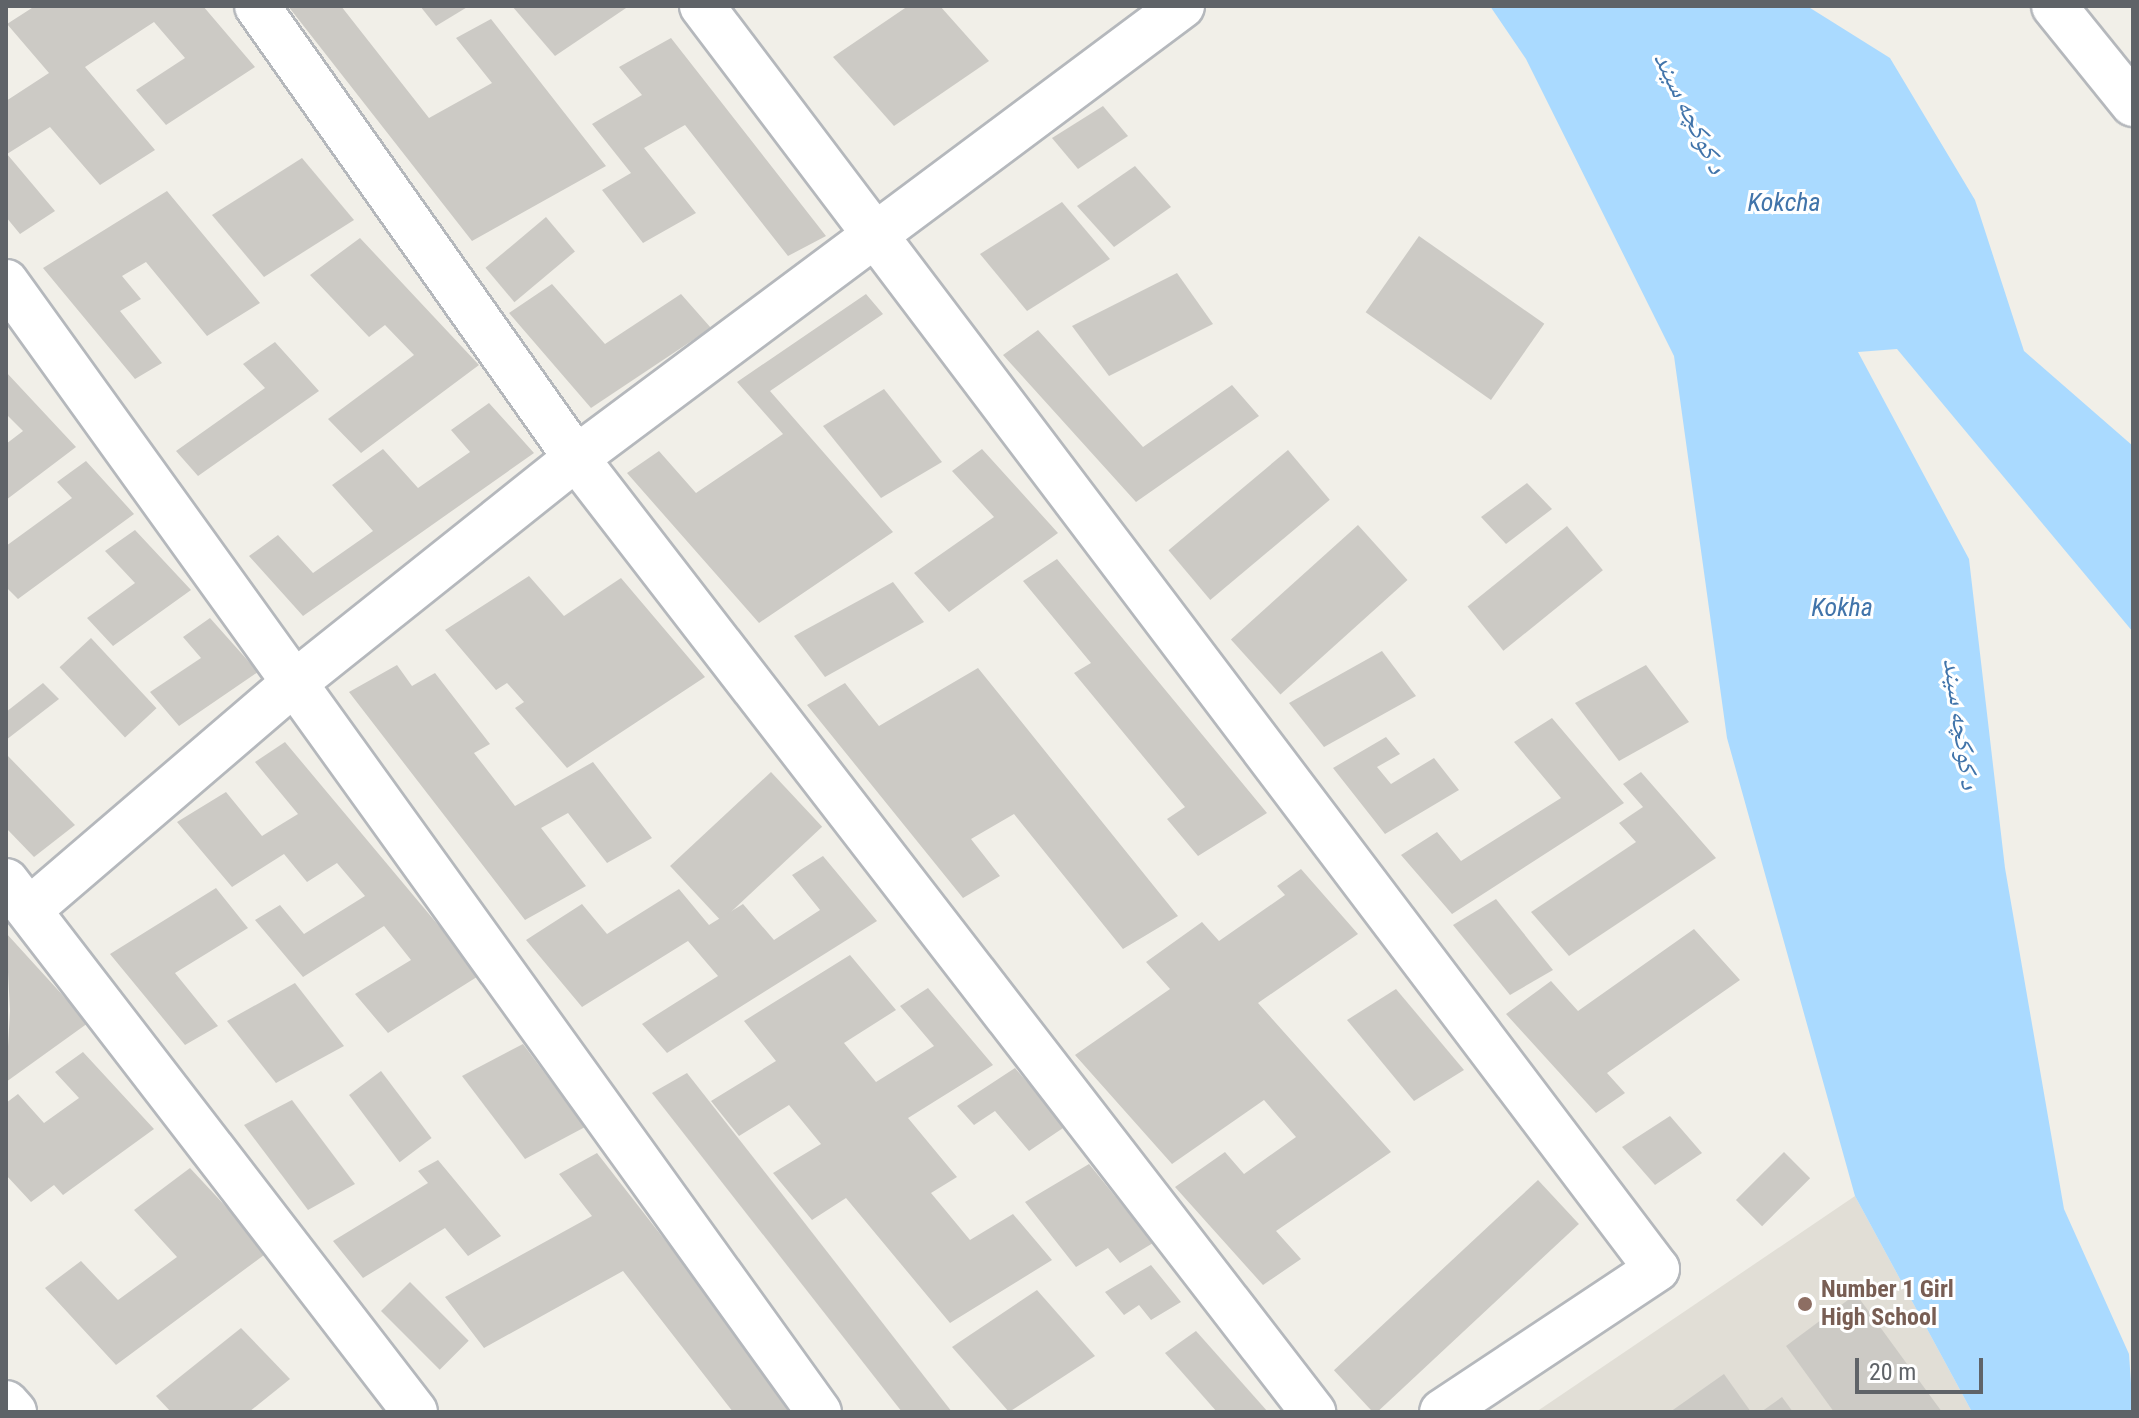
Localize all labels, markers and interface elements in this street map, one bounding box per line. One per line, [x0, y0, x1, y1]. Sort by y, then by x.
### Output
water label: د کوکچه سیند [1647, 47, 1733, 179]
water label: Kokcha [1747, 187, 1821, 219]
water label: Kokha [1811, 592, 1873, 624]
water label: د کوکچه سیند [1936, 657, 1986, 791]
place label: Number 1 Girl High School [1821, 1276, 1954, 1332]
marker: Number 1 Girl High School [1796, 1295, 1814, 1313]
scale bar [1859, 1342, 1987, 1392]
text: 20 m [1869, 1358, 1916, 1386]

